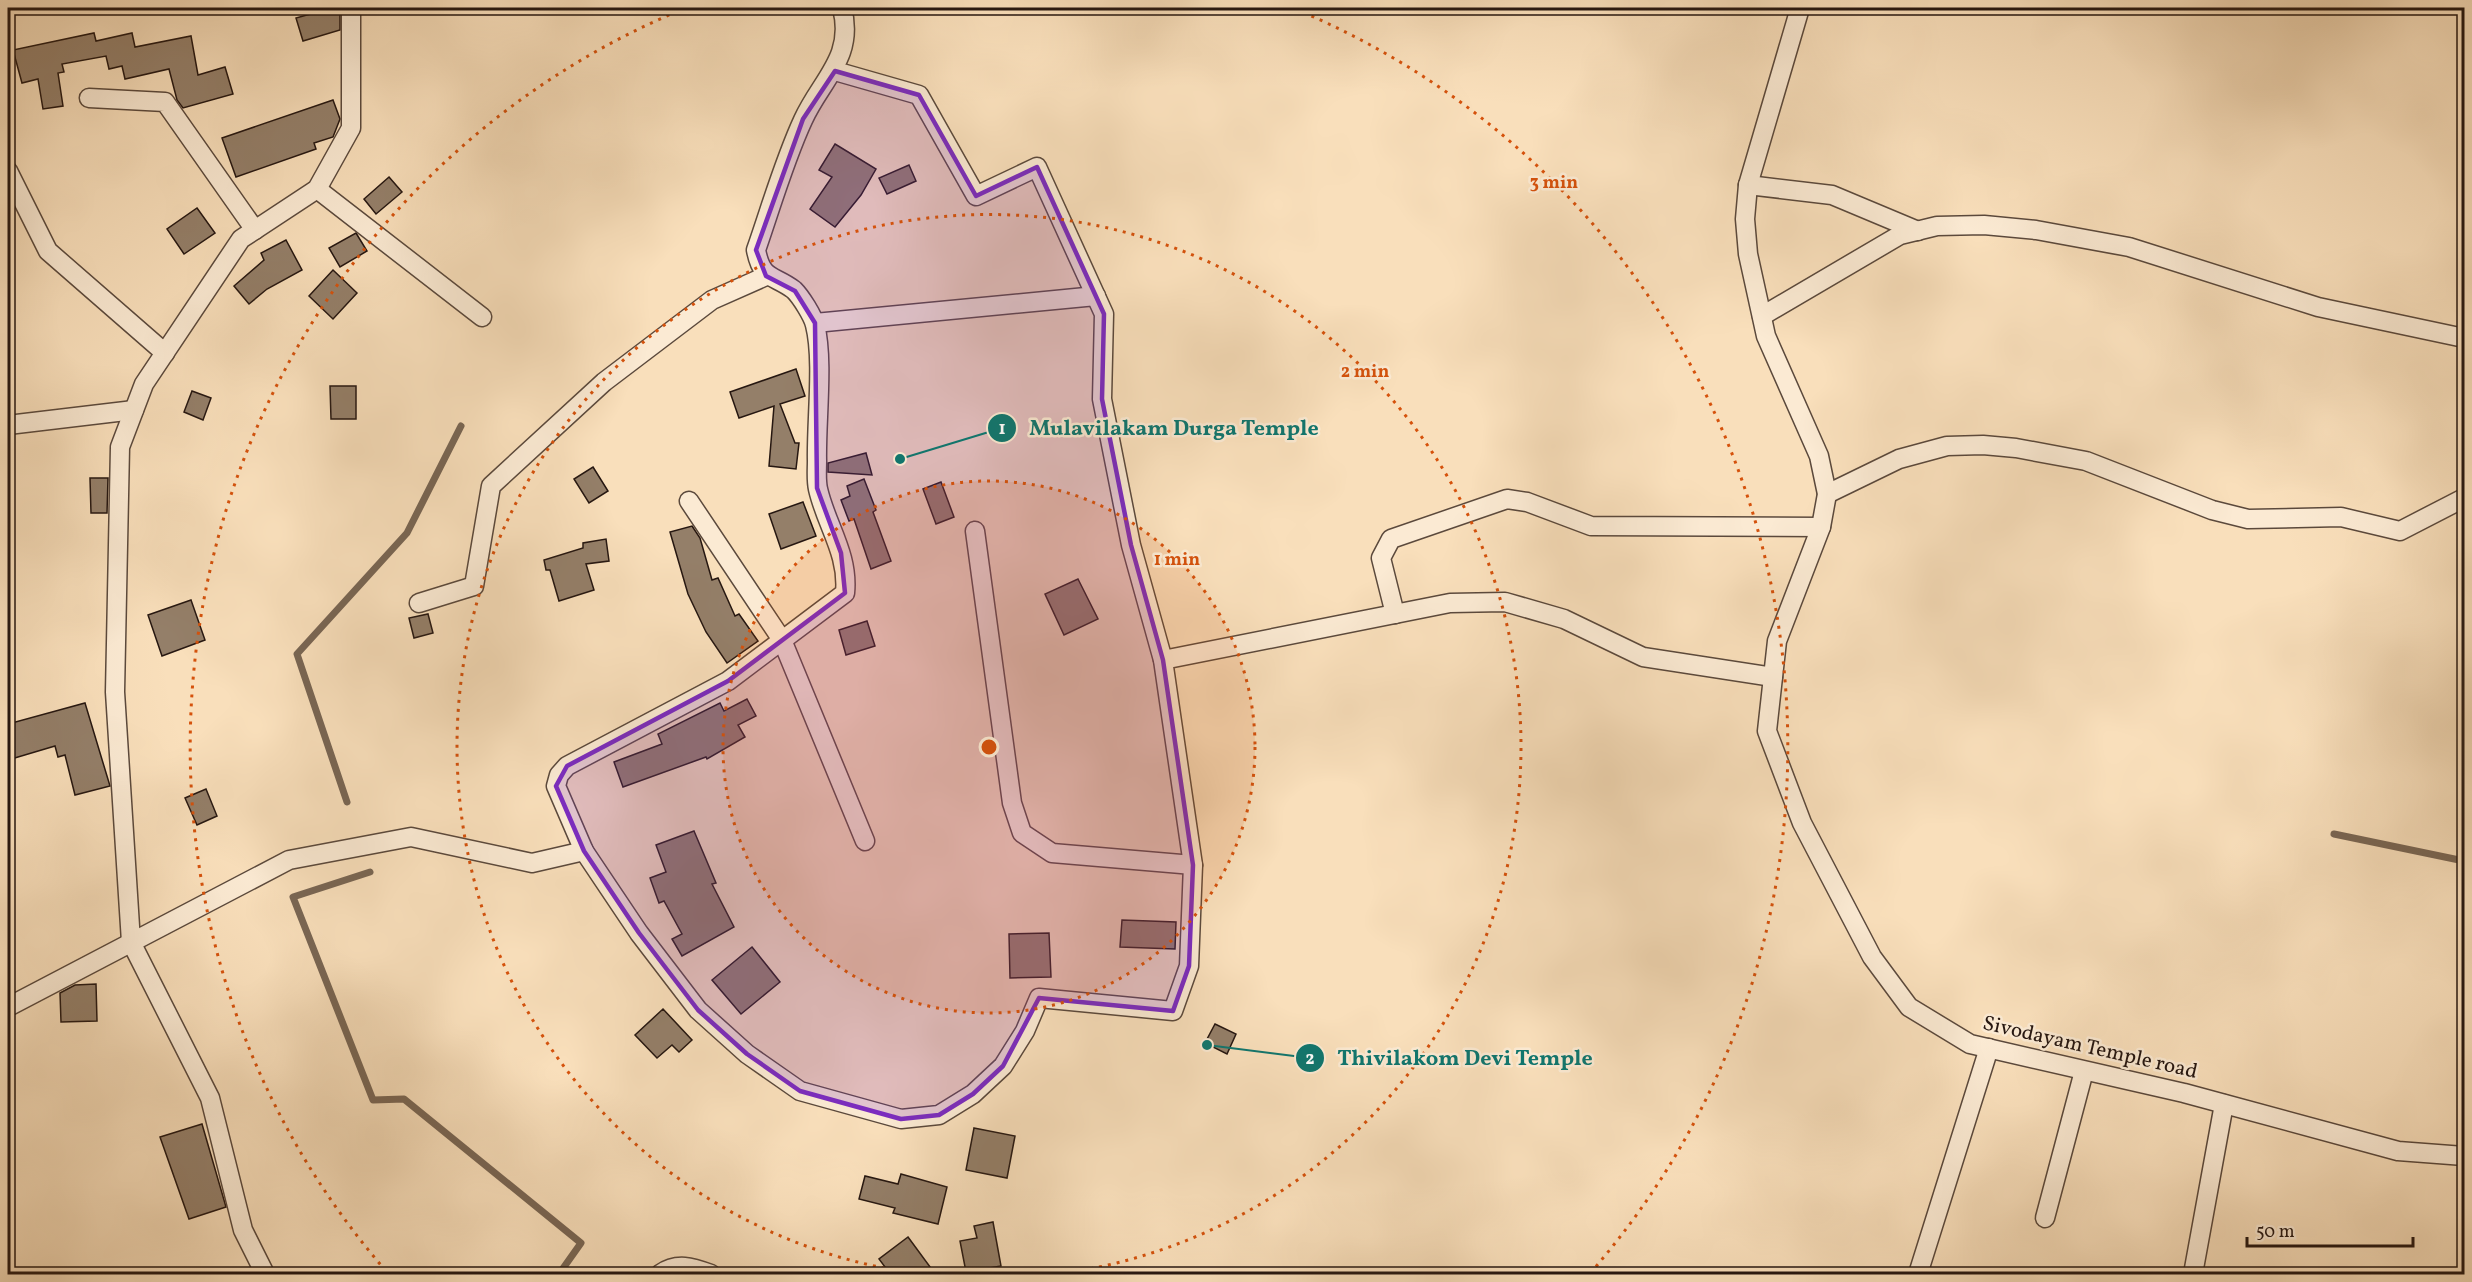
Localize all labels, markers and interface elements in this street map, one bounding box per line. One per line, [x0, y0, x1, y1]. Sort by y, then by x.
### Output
text: 3 min [1530, 171, 1578, 196]
text: 2 min [1341, 360, 1389, 385]
callout: Mulavilakam Durga Temple [987, 408, 1331, 448]
text: Mulavilakam Durga Temple [1029, 414, 1319, 445]
text: 1 [998, 417, 1006, 442]
text: 1 min [1154, 548, 1200, 573]
centre of rings [979, 737, 999, 757]
street label: Sivodayam Temple road [1980, 1009, 2200, 1087]
callout: Thivilakom Devi Temple [1295, 1038, 1605, 1078]
text: Thivilakom Devi Temple [1337, 1044, 1593, 1075]
text: 2 [1305, 1047, 1315, 1072]
scale bar [2247, 1210, 2414, 1248]
text: 50 m [2256, 1220, 2295, 1245]

